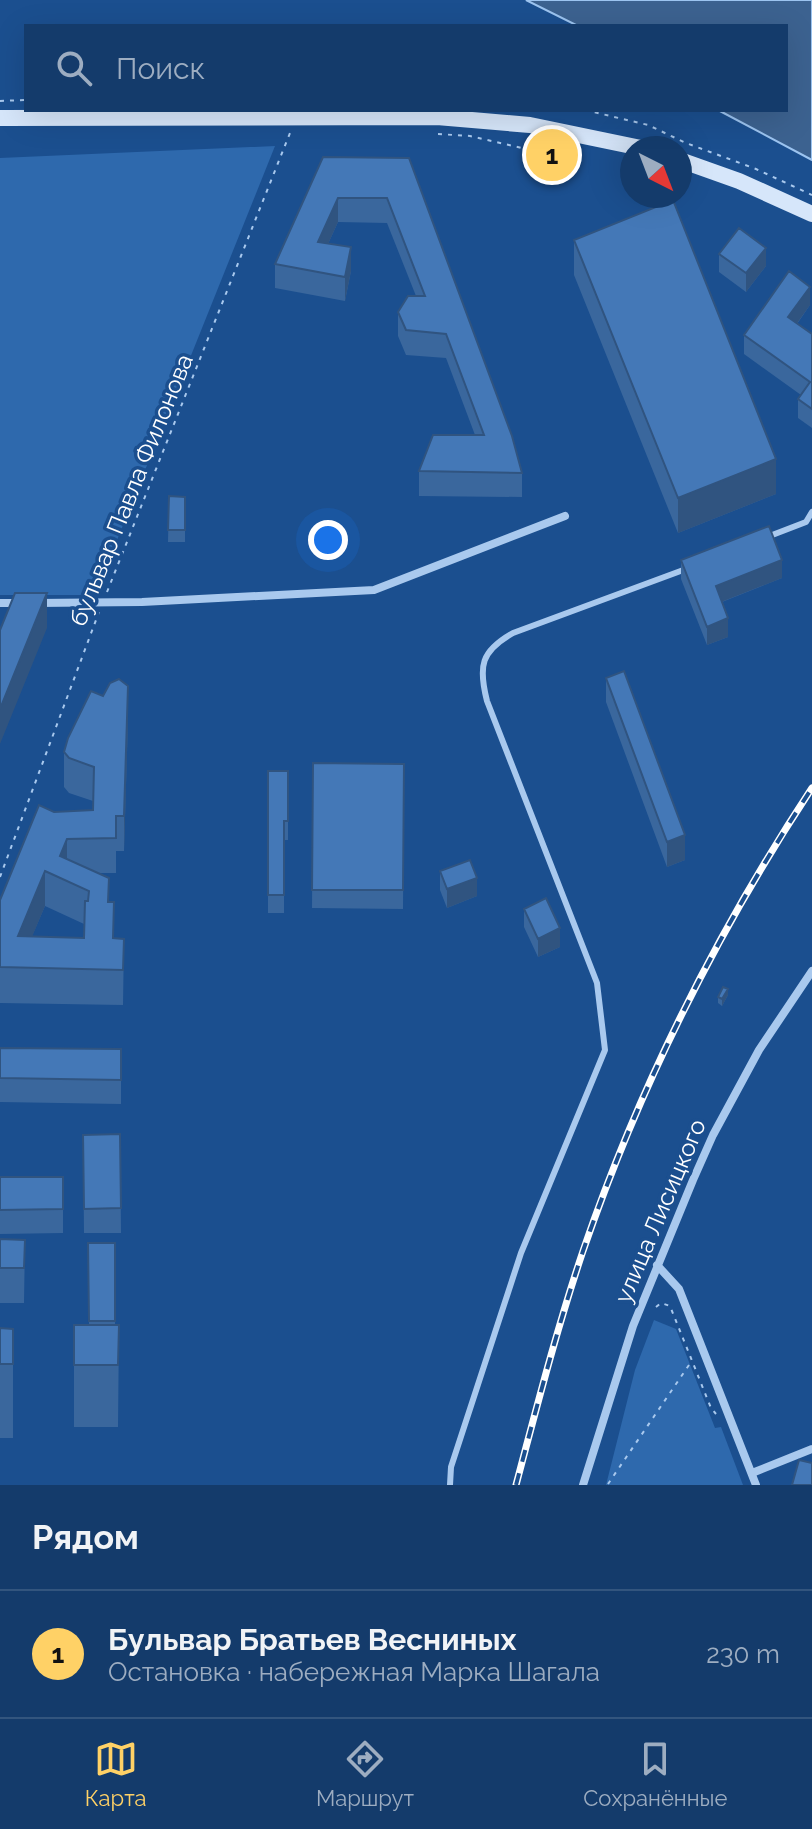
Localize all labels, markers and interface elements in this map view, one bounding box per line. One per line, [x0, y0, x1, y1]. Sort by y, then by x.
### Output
search box [24, 24, 788, 112]
icon: search [52, 46, 96, 90]
text: Поиск [116, 51, 205, 86]
pin: 1 [526, 125, 578, 185]
north arrow [620, 136, 692, 208]
street label: бульвар Павла Филонова [63, 350, 199, 630]
your location [308, 520, 348, 560]
street label: улица Лисицкого [608, 1115, 712, 1307]
text: Рядом [32, 1517, 139, 1557]
text: Бульвар Братьев Весниных [108, 1622, 516, 1657]
text: 1 [52, 1639, 64, 1669]
text: 230 m [706, 1639, 780, 1669]
text: Остановка · набережная Марка Шагала [108, 1657, 600, 1687]
tab: Карта [85, 1737, 147, 1811]
tab: Маршрут [316, 1737, 414, 1811]
tab: Сохранённые [583, 1737, 727, 1811]

